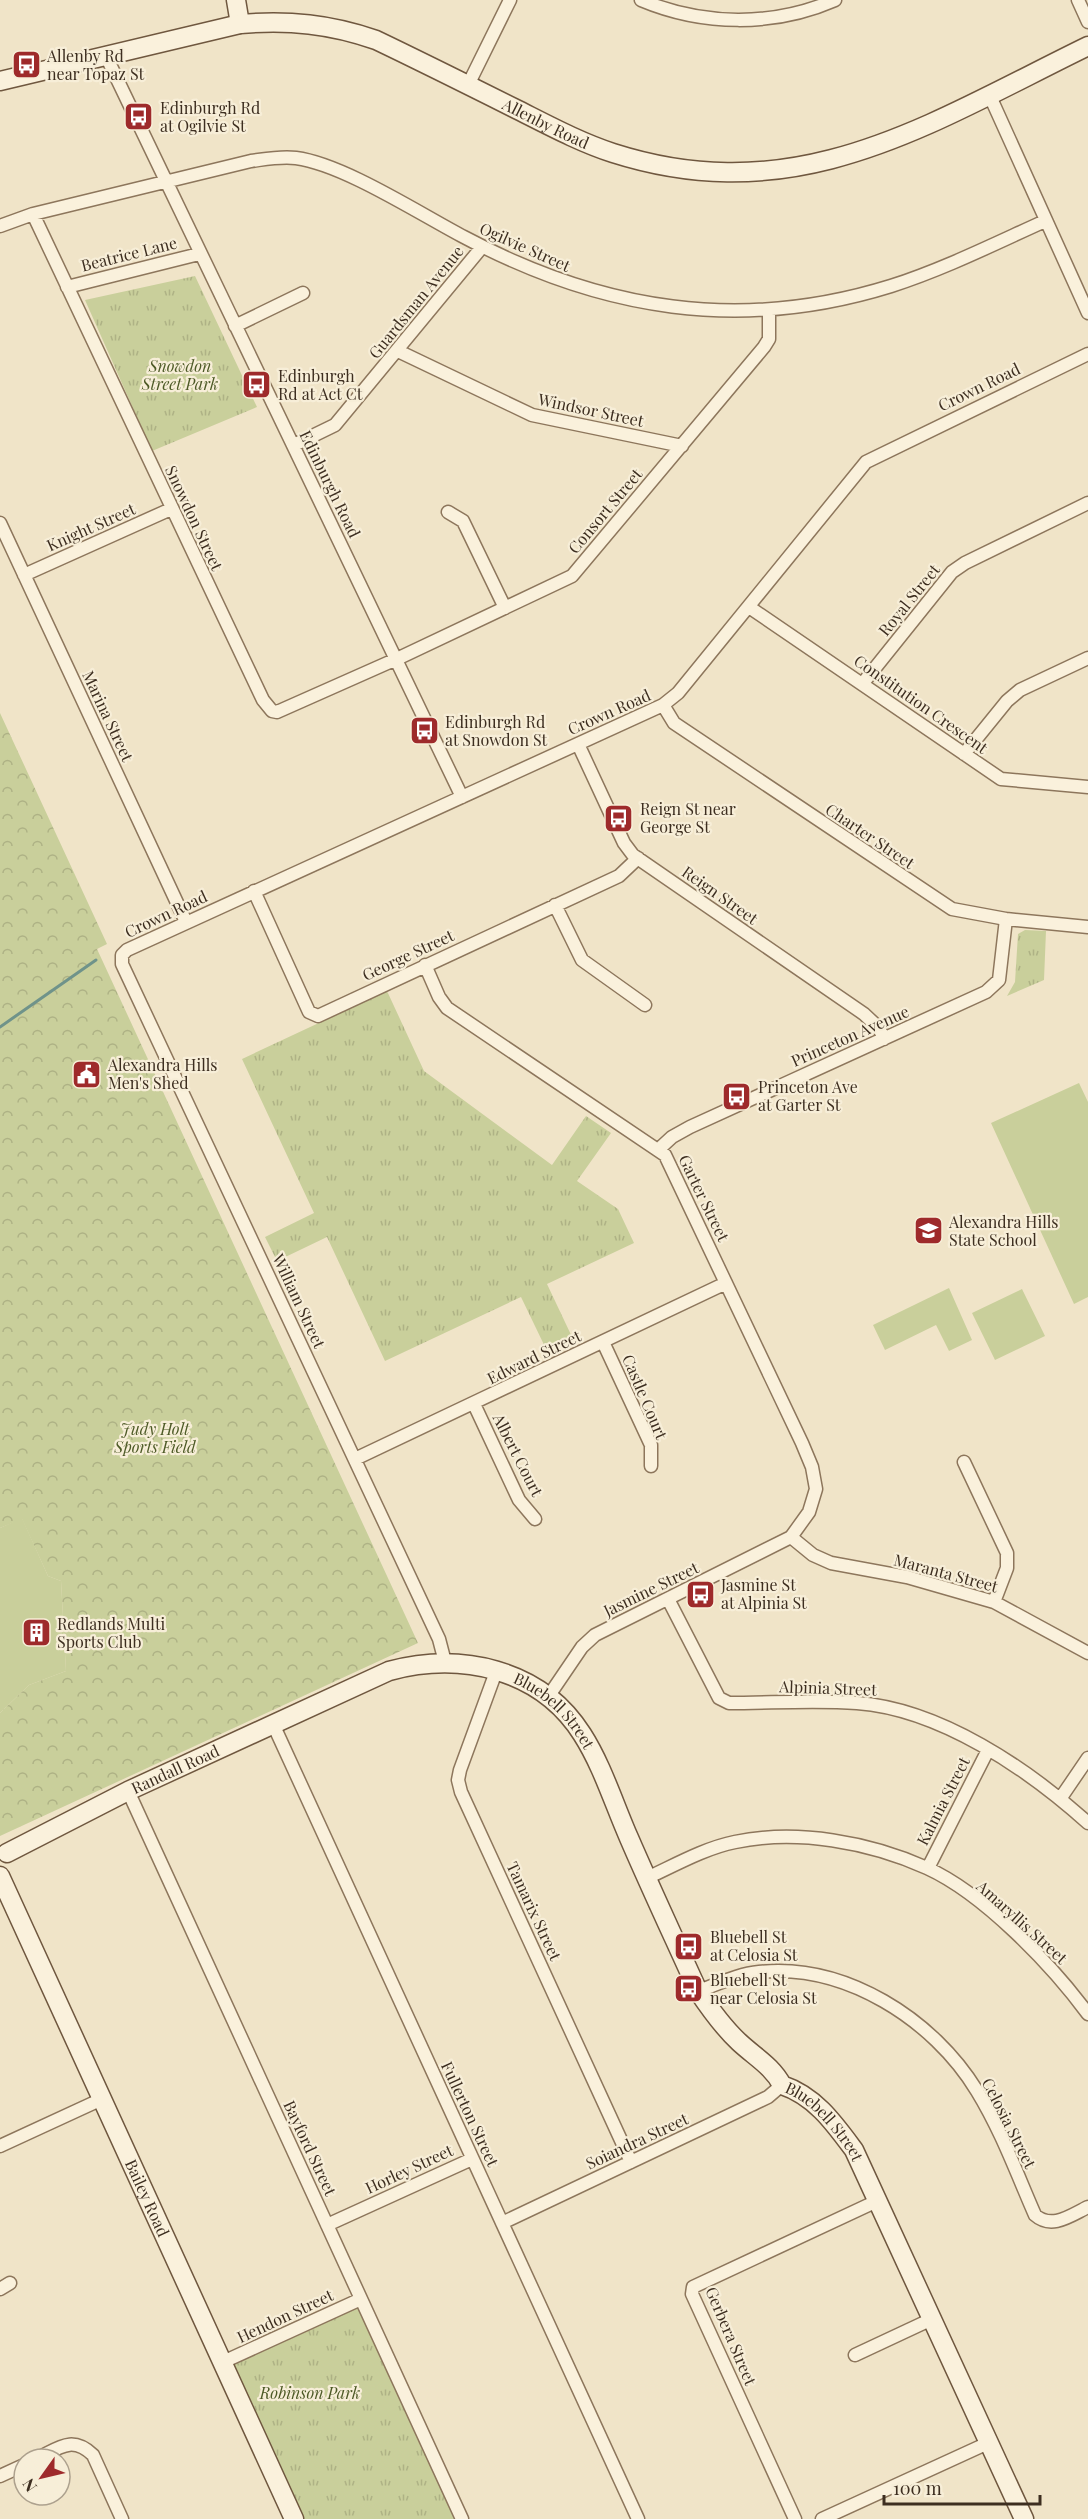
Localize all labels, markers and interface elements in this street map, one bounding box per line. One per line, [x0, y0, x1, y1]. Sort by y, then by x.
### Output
place label: Allenby Rd near Topaz St [46, 45, 145, 84]
bus stop icon: Allenby Rd near Topaz St [10, 49, 42, 81]
street label: Allenby Road [498, 93, 592, 153]
place label: Edinburgh Rd at Ogilvie St [160, 97, 260, 136]
bus stop icon: Edinburgh Rd at Ogilvie St [123, 101, 155, 133]
street label: Ogilvie Street [477, 217, 574, 276]
street label: Beatrice Lane [79, 231, 179, 276]
street label: Guardsman Avenue [363, 241, 468, 363]
park label: Snowdon Street Park [141, 355, 218, 394]
street label: Crown Road [934, 358, 1023, 415]
place label: Edinburgh Rd at Act Ct [278, 365, 363, 404]
bus stop icon: Edinburgh Rd at Act Ct [241, 369, 273, 401]
street label: Windsor Street [535, 388, 646, 431]
street label: Edinburgh Road [295, 427, 366, 541]
street label: Snowdon Street [161, 462, 228, 574]
street label: Consort Street [563, 464, 647, 558]
street label: Knight Street [43, 498, 139, 555]
street label: Royal Street [873, 559, 944, 640]
street label: Constitution Crescent [850, 650, 993, 758]
street label: Marina Street [78, 667, 139, 765]
street label: Crown Road [564, 684, 654, 739]
place label: Edinburgh Rd at Snowdon St [445, 711, 548, 750]
bus stop icon: Edinburgh Rd at Snowdon St [408, 715, 440, 747]
place label: Reign St near George St [640, 798, 736, 837]
street label: Charter Street [822, 798, 919, 873]
bus stop icon: Reign St near George St [603, 802, 635, 834]
street label: Reign Street [678, 861, 763, 929]
street label: Crown Road [121, 885, 210, 942]
street label: George Street [359, 924, 457, 985]
street label: Princeton Avenue [788, 1000, 912, 1071]
place label: Alexandra Hills Men's Shed [107, 1054, 217, 1093]
public building icon: Alexandra Hills Men's Shed [71, 1058, 103, 1090]
place label: Princeton Ave at Garter St [758, 1076, 858, 1115]
bus stop icon: Princeton Ave at Garter St [721, 1080, 753, 1112]
street label: Garter Street [674, 1151, 735, 1245]
place label: Alexandra Hills State School [948, 1211, 1058, 1250]
school or university icon: Alexandra Hills State School [912, 1215, 944, 1247]
street label: William Street [268, 1249, 331, 1352]
street label: Edward Street [483, 1325, 585, 1388]
street label: Castle Court [618, 1351, 673, 1443]
street label: Albert Court [488, 1409, 548, 1500]
park label: Judy Holt Sports Field [113, 1418, 197, 1457]
street label: Maranta Street [892, 1549, 1001, 1597]
street label: Jasmine Street [599, 1556, 702, 1621]
place label: Jasmine St at Alpinia St [720, 1574, 807, 1613]
bus stop icon: Jasmine St at Alpinia St [684, 1578, 716, 1610]
place label: Redlands Multi Sports Club [57, 1613, 166, 1652]
building icon: Redlands Multi Sports Club [20, 1617, 52, 1649]
street label: Bluebell Street [511, 1667, 600, 1753]
street label: Alpinia Street [778, 1675, 877, 1700]
street label: Randall Road [128, 1739, 222, 1798]
street label: Kalmia Street [911, 1753, 974, 1849]
street label: Tamarix Street [502, 1858, 567, 1964]
street label: Amaryllis Street [972, 1875, 1072, 1968]
place label: Bluebell St at Celosia St [710, 1926, 798, 1965]
bus stop icon: Bluebell St at Celosia St [673, 1930, 705, 1962]
place label: Bluebell St near Celosia St [710, 1969, 817, 2008]
bus stop icon: Bluebell St near Celosia St [673, 1973, 705, 2005]
street label: Fullerton Street [437, 2058, 504, 2170]
street label: Celosia Street [978, 2074, 1041, 2172]
street label: Bluebell Street [782, 2077, 869, 2165]
street label: Bayford Street [279, 2097, 342, 2199]
street label: Soiandra Street [582, 2107, 692, 2173]
street label: Horley Street [362, 2139, 456, 2198]
street label: Bailey Road [121, 2156, 174, 2240]
street label: Gerbera Street [701, 2283, 762, 2389]
street label: Hendon Street [233, 2284, 337, 2347]
park label: Robinson Park [259, 2382, 360, 2403]
north arrow [12, 2447, 72, 2507]
scale bar [884, 2468, 1040, 2506]
text: N [17, 2475, 41, 2496]
text: 100 m [893, 2476, 942, 2500]

